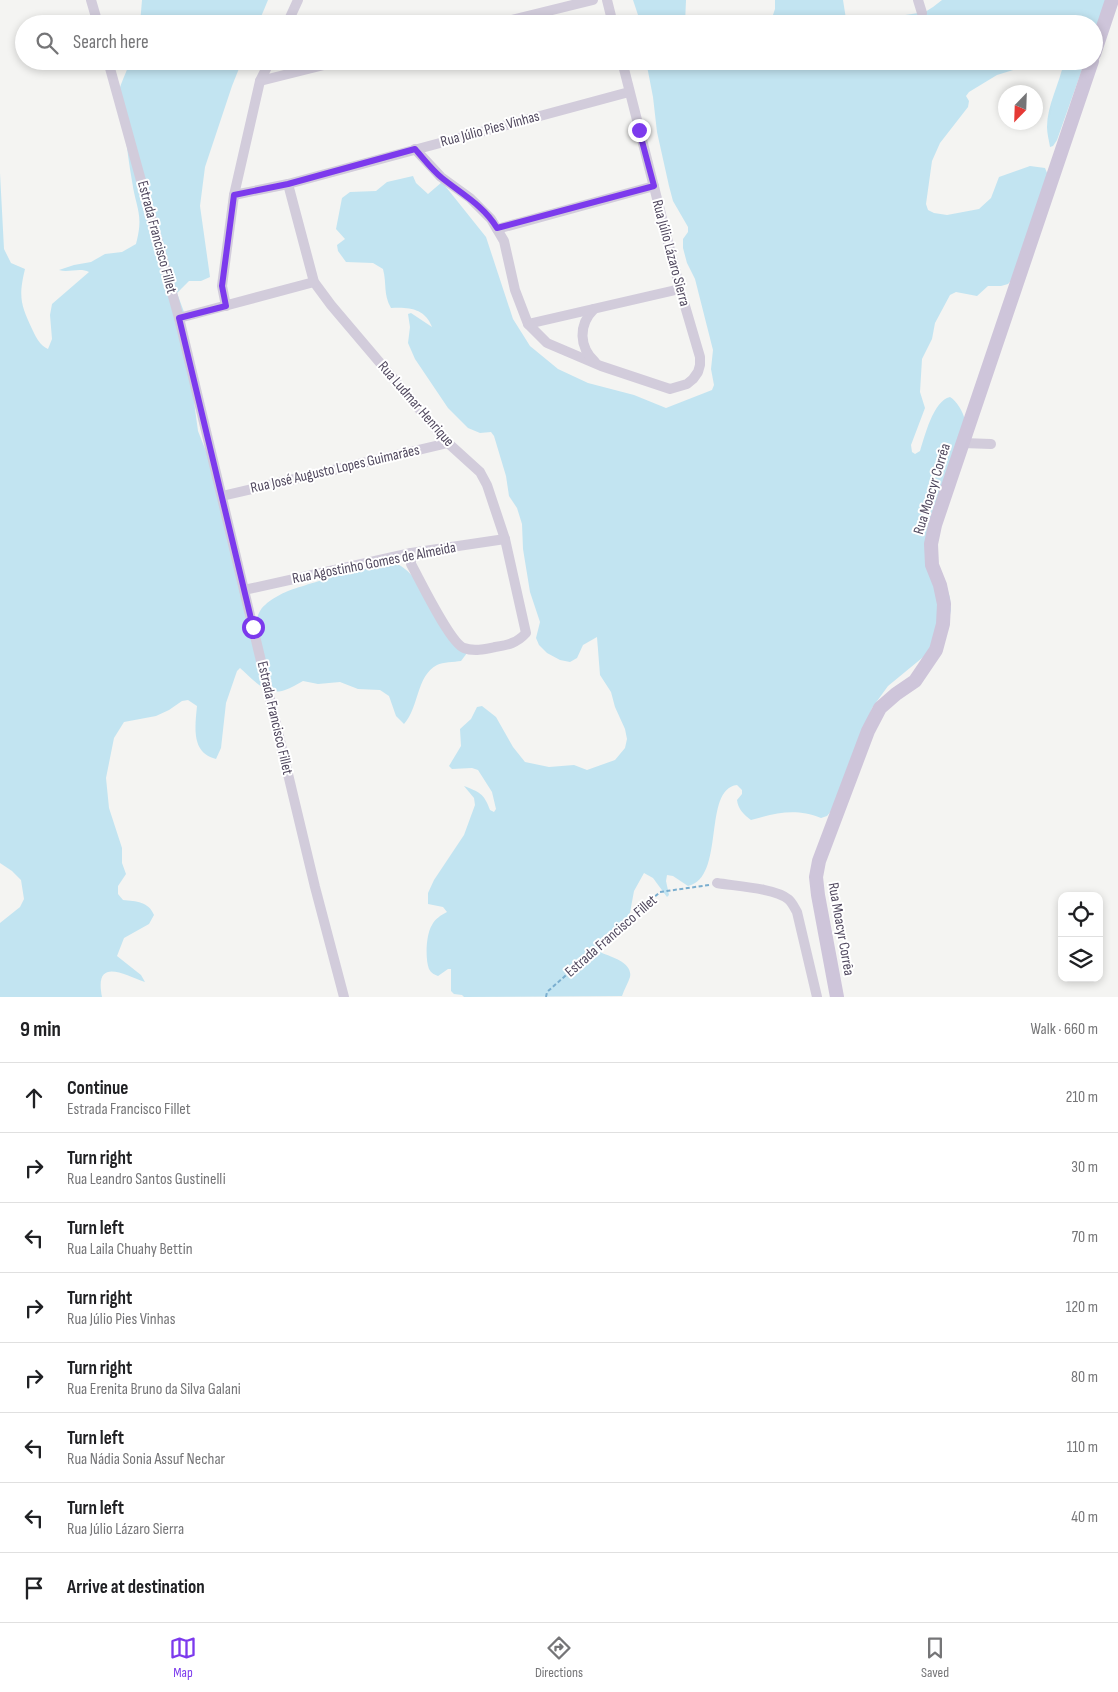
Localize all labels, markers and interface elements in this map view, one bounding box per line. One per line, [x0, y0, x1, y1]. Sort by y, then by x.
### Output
search box [15, 15, 1103, 70]
icon: search [33, 29, 61, 57]
text: Search here [73, 31, 149, 54]
north arrow [998, 85, 1043, 130]
street label: Rua Júlio Pies Vinhas [438, 107, 542, 151]
route end [628, 119, 651, 142]
street label: Estrada Francisco Fillet [133, 179, 181, 296]
street label: Rua Júlio Lázaro Sierra [648, 198, 694, 309]
street label: Rua Ludmar Henrique [374, 357, 458, 451]
street label: Rua José Augusto Lopes Guimarães [249, 440, 421, 498]
street label: Rua Moacyr Corrêa [909, 441, 955, 537]
street label: Rua Agostinho Gomes de Almeida [291, 538, 458, 588]
route start [242, 616, 265, 639]
street label: Estrada Francisco Fillet [253, 659, 297, 777]
street label: Rua Moacyr Corrêa [823, 881, 859, 977]
street label: Estrada Francisco Fillet [561, 891, 661, 981]
map controls [1058, 892, 1103, 982]
button: locate [1058, 892, 1103, 937]
button: layers [1058, 937, 1103, 982]
text: 9 min [20, 1017, 61, 1042]
text: Walk · 660 m [1031, 1020, 1098, 1039]
text: Continue [67, 1077, 128, 1100]
icon: ahead [20, 1084, 48, 1112]
text: 210 m [1066, 1088, 1098, 1107]
text: Estrada Francisco Fillet [67, 1100, 191, 1119]
text: Turn right [67, 1147, 132, 1170]
icon: right [20, 1154, 48, 1182]
text: 30 m [1071, 1158, 1098, 1177]
text: Rua Leandro Santos Gustinelli [67, 1170, 226, 1189]
text: Turn left [67, 1217, 124, 1240]
icon: left [20, 1224, 48, 1252]
text: 70 m [1072, 1228, 1098, 1247]
text: Rua Laila Chuahy Bettin [67, 1240, 193, 1259]
text: Turn right [67, 1287, 132, 1310]
icon: right [20, 1294, 48, 1322]
text: 120 m [1066, 1298, 1098, 1317]
text: Rua Júlio Pies Vinhas [67, 1310, 175, 1329]
text: Turn right [67, 1357, 132, 1380]
icon: right [20, 1364, 48, 1392]
text: 80 m [1071, 1368, 1098, 1387]
text: Rua Erenita Bruno da Silva Galani [67, 1380, 241, 1399]
text: Turn left [67, 1427, 124, 1450]
icon: left [20, 1434, 48, 1462]
text: 110 m [1067, 1438, 1098, 1457]
text: Rua Nádia Sonia Assuf Nechar [67, 1450, 225, 1469]
text: Turn left [67, 1497, 124, 1520]
icon: left [20, 1504, 48, 1532]
text: 40 m [1071, 1508, 1098, 1527]
text: Rua Júlio Lázaro Sierra [67, 1520, 184, 1539]
icon: arrive [20, 1574, 48, 1602]
text: Arrive at destination [67, 1576, 205, 1599]
tab: Map [169, 1634, 197, 1681]
tab: Directions [535, 1634, 583, 1681]
tab: Saved [921, 1634, 949, 1681]

